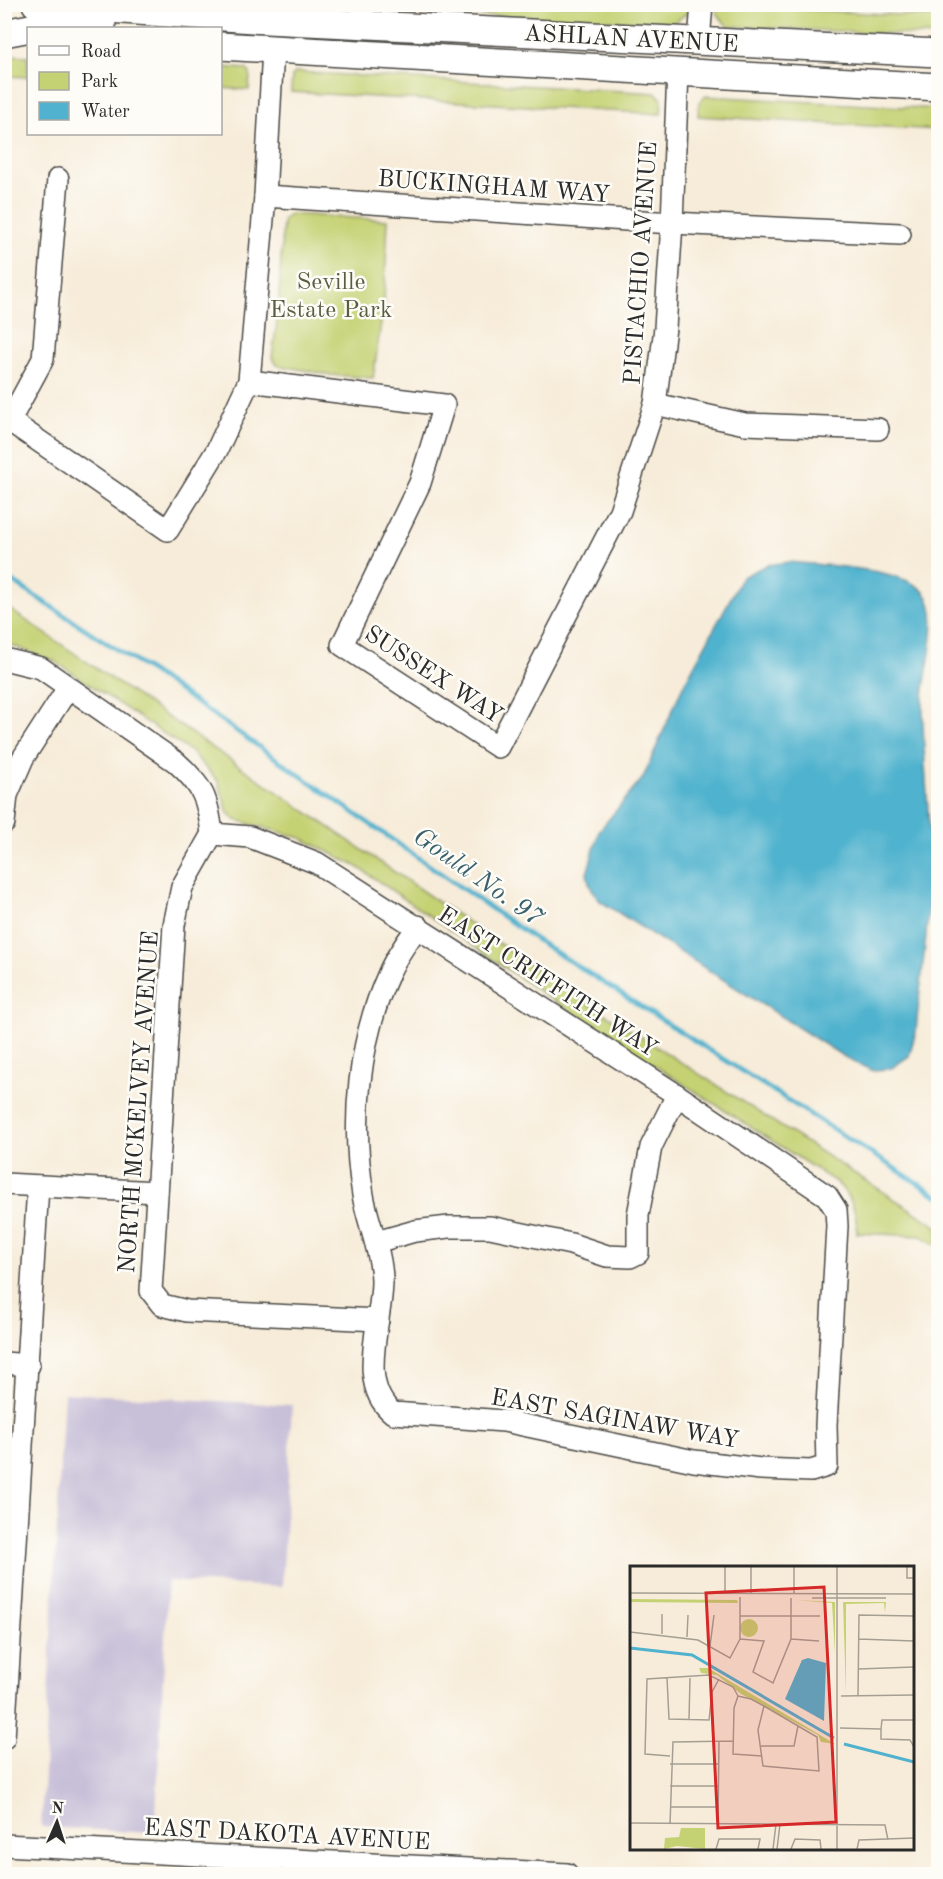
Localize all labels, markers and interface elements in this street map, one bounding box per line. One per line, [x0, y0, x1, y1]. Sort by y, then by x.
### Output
street label: ASHLAN AVENUE [523, 22, 739, 58]
legend [27, 27, 222, 135]
text: Road [81, 43, 121, 61]
text: Park [81, 73, 118, 91]
text: Water [81, 103, 130, 121]
street label: PISTACHIO AVENUE [622, 140, 662, 386]
street label: BUCKINGHAM WAY [377, 168, 611, 208]
park label: Seville Estate Park [270, 271, 392, 323]
street label: SUSSEX WAY [360, 622, 506, 729]
water label: Gould No. 97 [408, 823, 548, 932]
street label: EAST CRIFFITH WAY [433, 903, 661, 1062]
street label: NORTH MCKELVEY AVENUE [116, 930, 164, 1274]
street label: EAST SAGINAW WAY [489, 1386, 741, 1454]
inset map [630, 1566, 913, 1849]
north arrow [27, 1792, 87, 1852]
text: N [51, 1801, 65, 1817]
street label: EAST DAKOTA AVENUE [143, 1817, 431, 1855]

